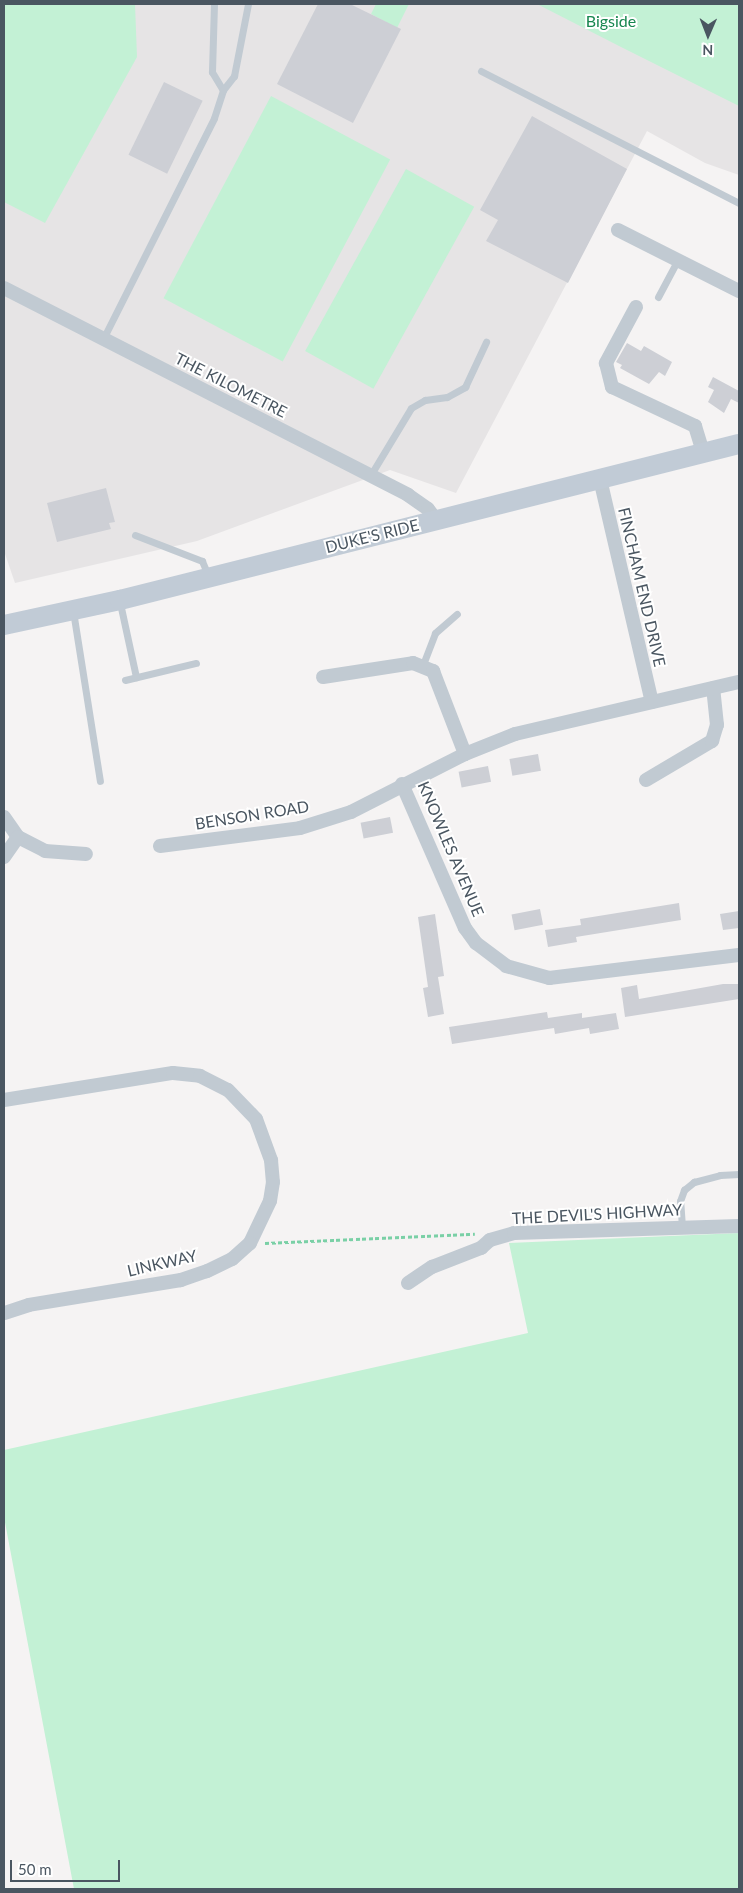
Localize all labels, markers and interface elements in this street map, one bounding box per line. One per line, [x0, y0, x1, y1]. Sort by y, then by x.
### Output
north arrow [683, 10, 733, 60]
park label: Bigside [586, 11, 636, 31]
text: N [702, 42, 713, 59]
street label: THE KILOMETRE [172, 348, 290, 422]
street label: FINCHAM END DRIVE [614, 505, 670, 669]
street label: DUKE'S RIDE [323, 515, 421, 557]
street label: KNOWLES AVENUE [414, 778, 488, 920]
street label: BENSON ROAD [194, 797, 310, 833]
street label: THE DEVIL'S HIGHWAY [511, 1200, 683, 1228]
street label: LINKWAY [125, 1246, 199, 1280]
scale bar [12, 1850, 122, 1882]
text: 50 m [18, 1860, 52, 1878]

